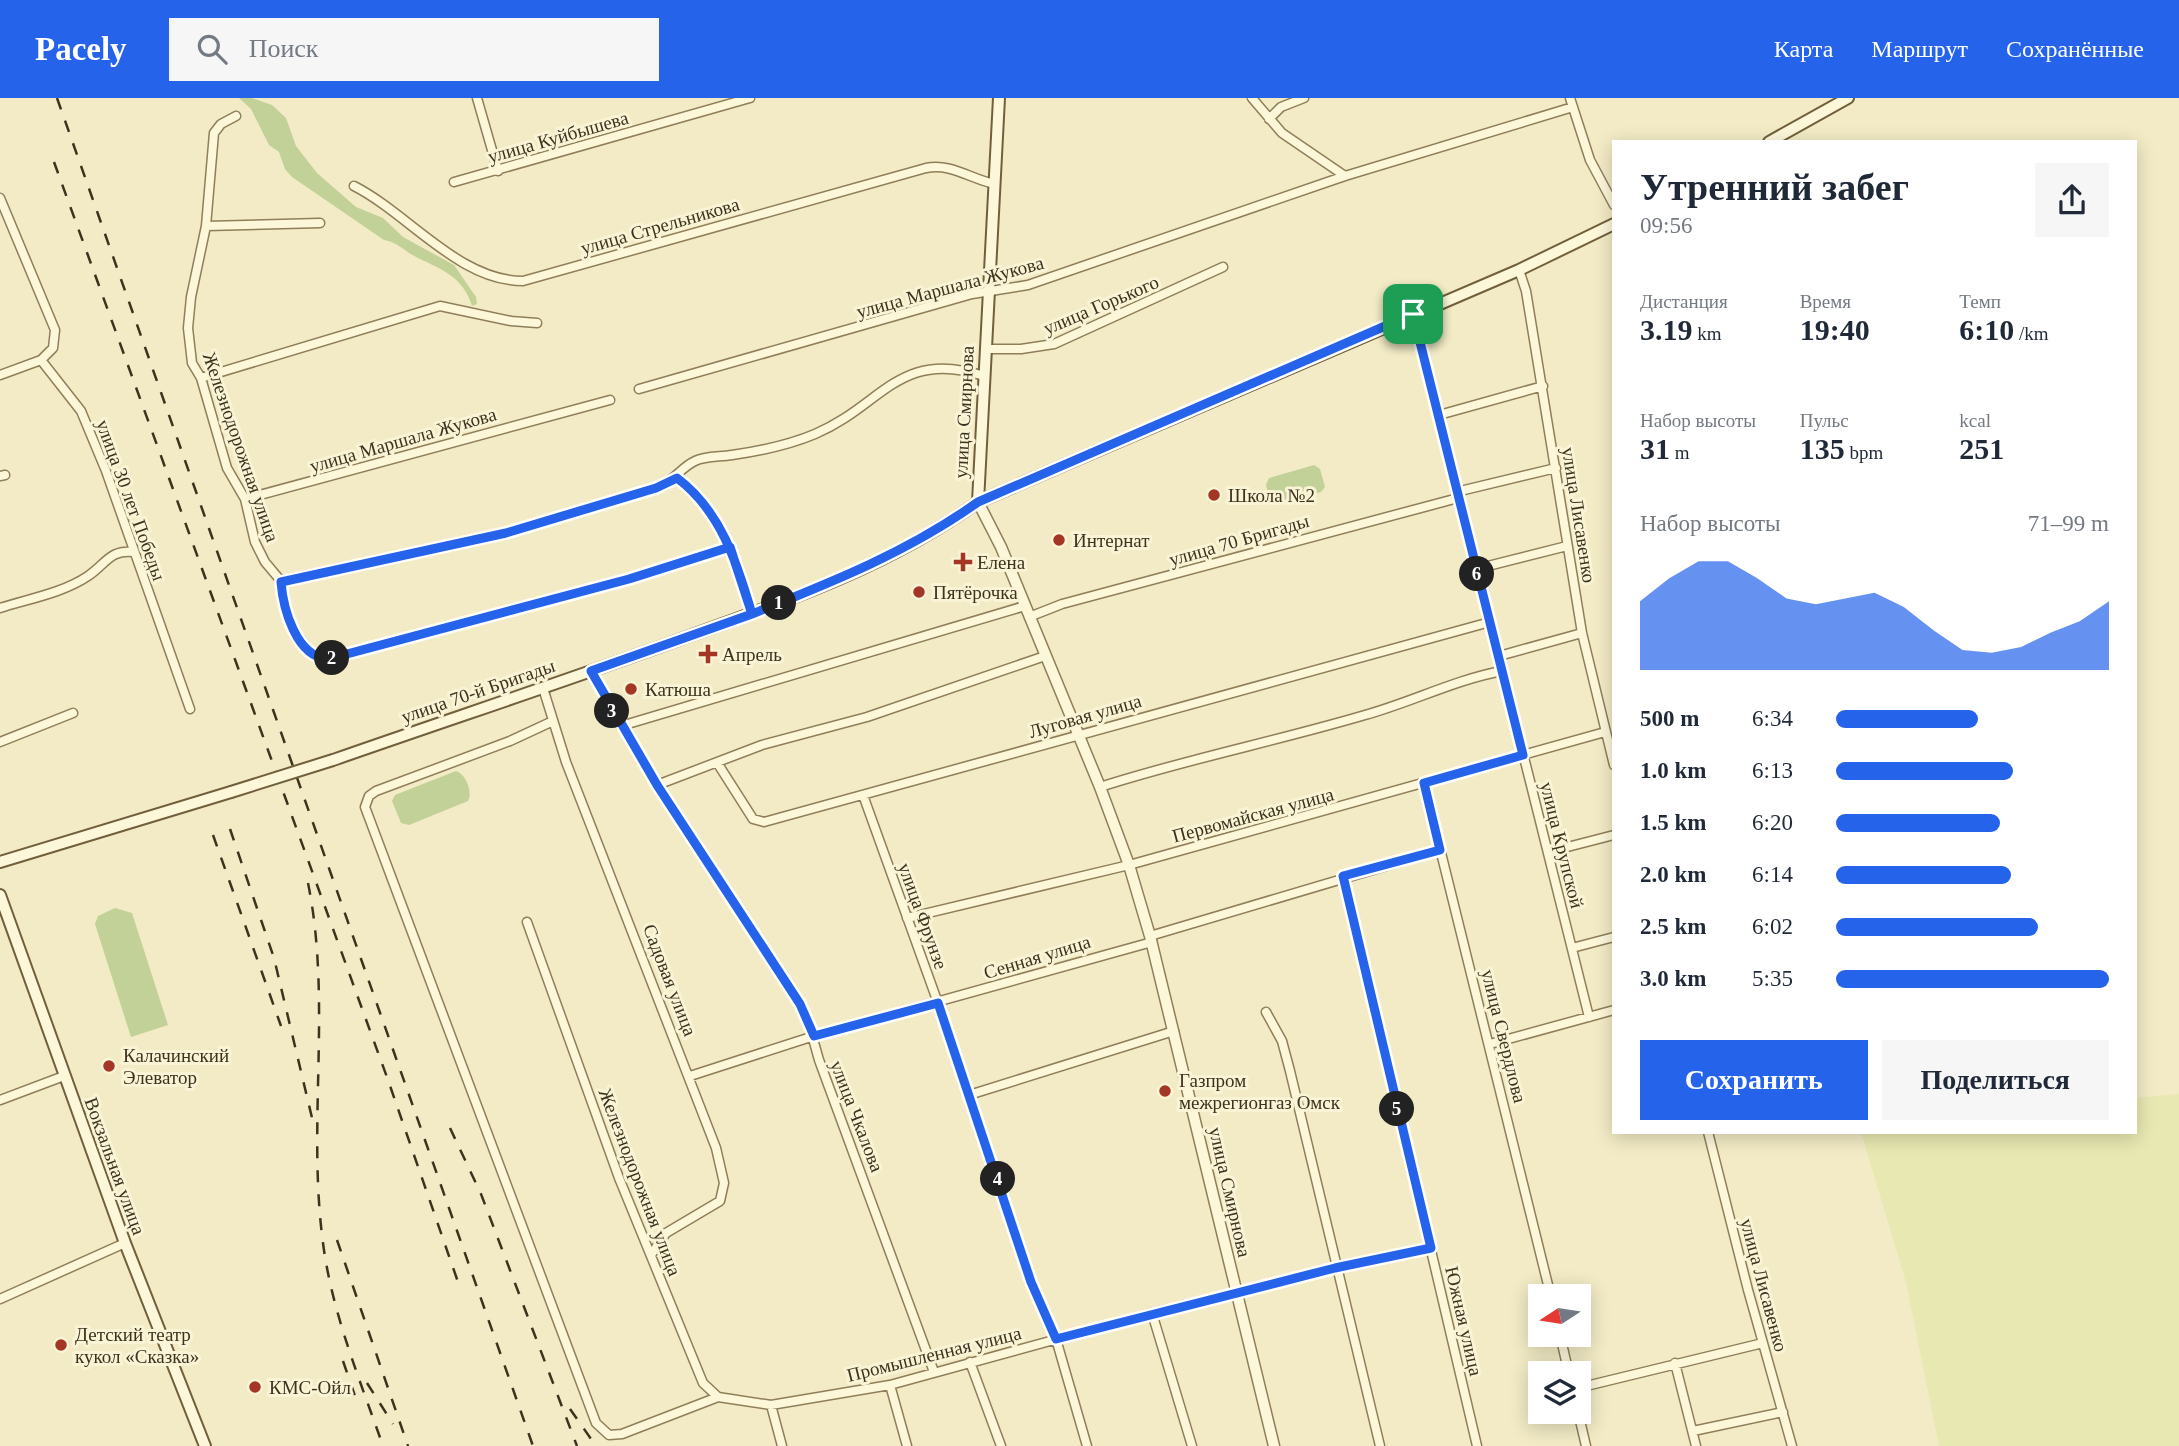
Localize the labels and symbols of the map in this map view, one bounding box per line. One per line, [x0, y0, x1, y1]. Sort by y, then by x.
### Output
street label: улица Куйбышева [485, 107, 631, 167]
street label: улица Стрельникова [578, 193, 742, 259]
street label: улица Маршала Жукова [854, 252, 1046, 322]
street label: улица Горького [1040, 271, 1162, 339]
pin [1383, 284, 1443, 344]
street label: улица Смирнова [950, 345, 978, 479]
street label: Железнодорожная улица [199, 349, 284, 545]
street label: улица Маршала Жукова [307, 403, 499, 477]
street label: улица 30 лет Победы [92, 417, 170, 584]
street label: улица Лисавенко [1558, 446, 1600, 584]
place label: Школа №2 [1228, 485, 1315, 506]
marker: Школа №2 [1206, 487, 1222, 503]
street label: улица 70 Бригады [1167, 510, 1312, 570]
place label: Интернат [1073, 530, 1150, 551]
marker: Интернат [1051, 532, 1067, 548]
place label: Елена [977, 552, 1026, 573]
marker: Елена [955, 554, 971, 570]
pin: 6 [1460, 556, 1494, 592]
place label: Пятёрочка [933, 582, 1018, 603]
marker: Пятёрочка [911, 584, 927, 600]
pin: 1 [762, 586, 796, 620]
pin: 2 [314, 640, 350, 676]
place label: Апрель [722, 644, 782, 665]
marker: Апрель [700, 646, 716, 662]
street label: улица 70-й Бригады [398, 655, 558, 727]
place label: Катюша [645, 679, 711, 700]
marker: Катюша [623, 681, 639, 697]
street label: Луговая улица [1026, 690, 1144, 742]
pin: 3 [594, 694, 630, 728]
street label: улица Крупской [1536, 780, 1588, 910]
street label: Первомайская улица [1170, 783, 1337, 847]
street label: улица Фрунзе [894, 860, 952, 972]
street label: Садовая улица [639, 921, 701, 1039]
street label: Сенная улица [981, 931, 1093, 983]
street label: улица Свердлова [1477, 967, 1531, 1105]
place label: Калачинский Элеватор [123, 1045, 229, 1088]
street label: улица Чкалова [826, 1057, 888, 1175]
marker: Калачинский Элеватор [101, 1058, 117, 1074]
place label: Газпром межрегионгаз Омск [1179, 1070, 1341, 1113]
marker: Газпром межрегионгаз Омск [1157, 1083, 1173, 1099]
street label: Железнодорожная улица [595, 1085, 686, 1279]
pin: 5 [1380, 1091, 1414, 1126]
street label: Вокзальная улица [80, 1095, 150, 1238]
street label: улица Смирнова [1205, 1125, 1255, 1260]
pin: 4 [981, 1162, 1016, 1196]
street label: улица Лисавенко [1736, 1216, 1792, 1354]
street label: Южная улица [1441, 1264, 1487, 1378]
north arrow [1528, 1284, 1591, 1348]
street label: Промышленная улица [845, 1322, 1024, 1386]
place label: Детский театр кукол «Сказка» [75, 1324, 199, 1367]
marker: Детский театр кукол «Сказка» [53, 1337, 69, 1353]
place label: КМС-Ойл [269, 1377, 351, 1398]
marker: КМС-Ойл [247, 1379, 263, 1395]

